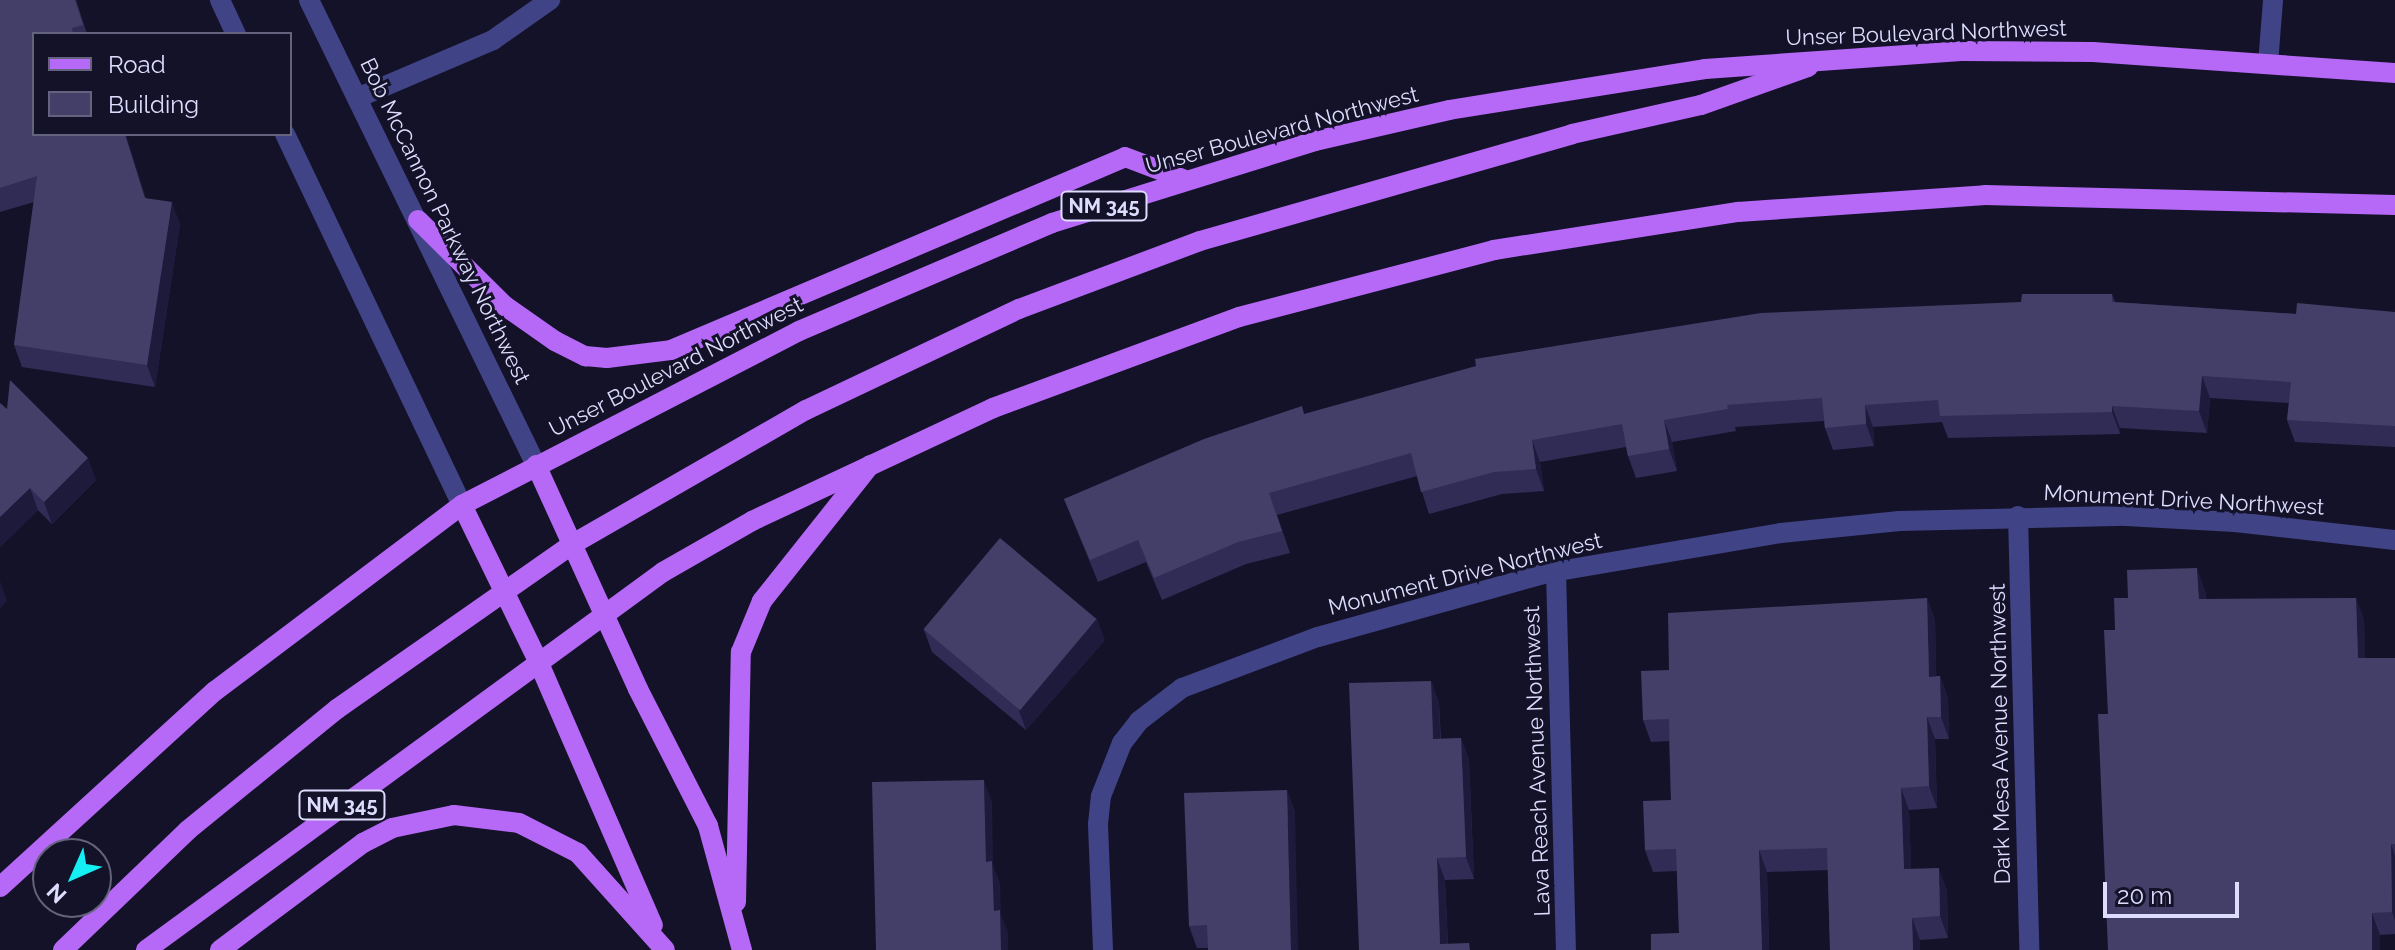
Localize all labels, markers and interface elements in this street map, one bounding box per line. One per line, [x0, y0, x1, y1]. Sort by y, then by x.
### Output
street label: Unser Boulevard Northwest [1785, 15, 2067, 51]
legend [32, 32, 292, 136]
text: Road [108, 50, 166, 79]
street label: Bob McCannon Parkway Northwest [354, 53, 536, 389]
street label: Unser Boulevard Northwest [1143, 81, 1421, 179]
text: Building [108, 90, 199, 119]
road number: NM 345 [1060, 190, 1148, 222]
street label: Unser Boulevard Northwest [545, 291, 807, 443]
street label: Monument Drive Northwest [2043, 479, 2325, 521]
street label: Monument Drive Northwest [1325, 527, 1605, 621]
street label: Dark Mesa Avenue Northwest [1984, 583, 2016, 885]
street label: Lava Reach Avenue Northwest [1518, 605, 1556, 917]
road number: NM 345 [298, 789, 386, 821]
north arrow [32, 838, 112, 918]
scale bar [2107, 866, 2243, 916]
text: N [41, 878, 72, 909]
text: 20 m [2117, 881, 2172, 910]

